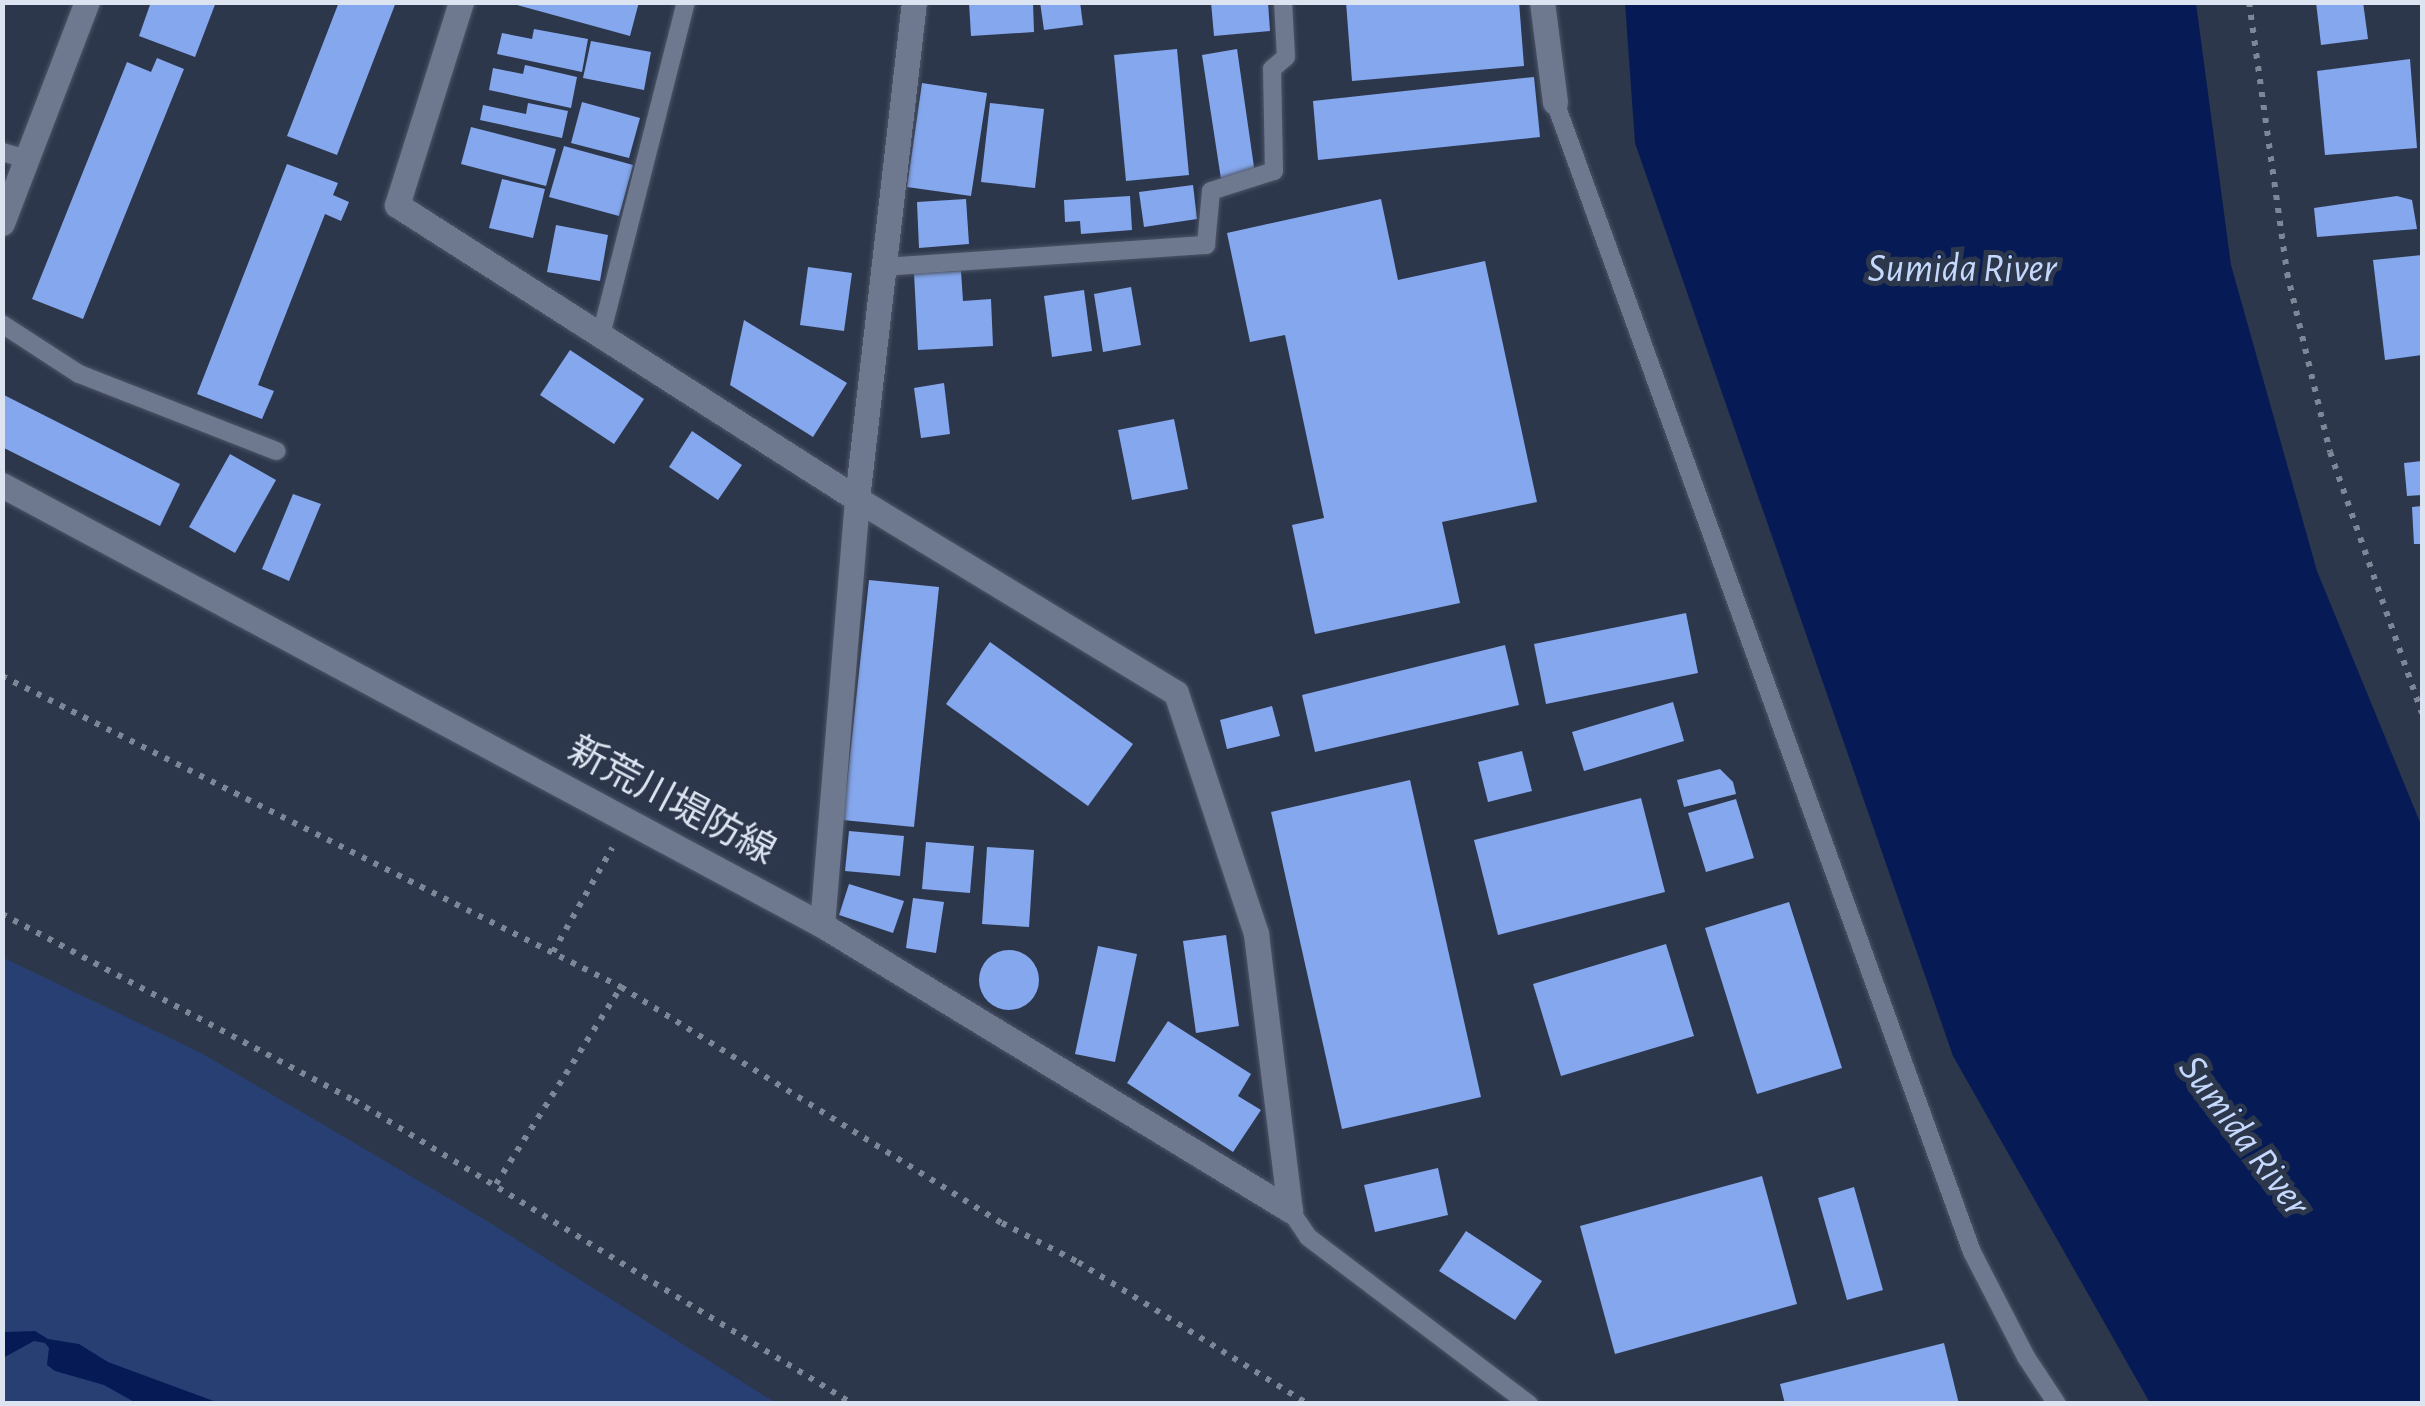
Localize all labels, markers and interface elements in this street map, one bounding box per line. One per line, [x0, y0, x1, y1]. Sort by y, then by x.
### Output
water label: Sumida River [1868, 245, 2056, 293]
street label: 新荒川堤防線 [560, 728, 782, 876]
water label: Sumida River [2168, 1046, 2320, 1226]

